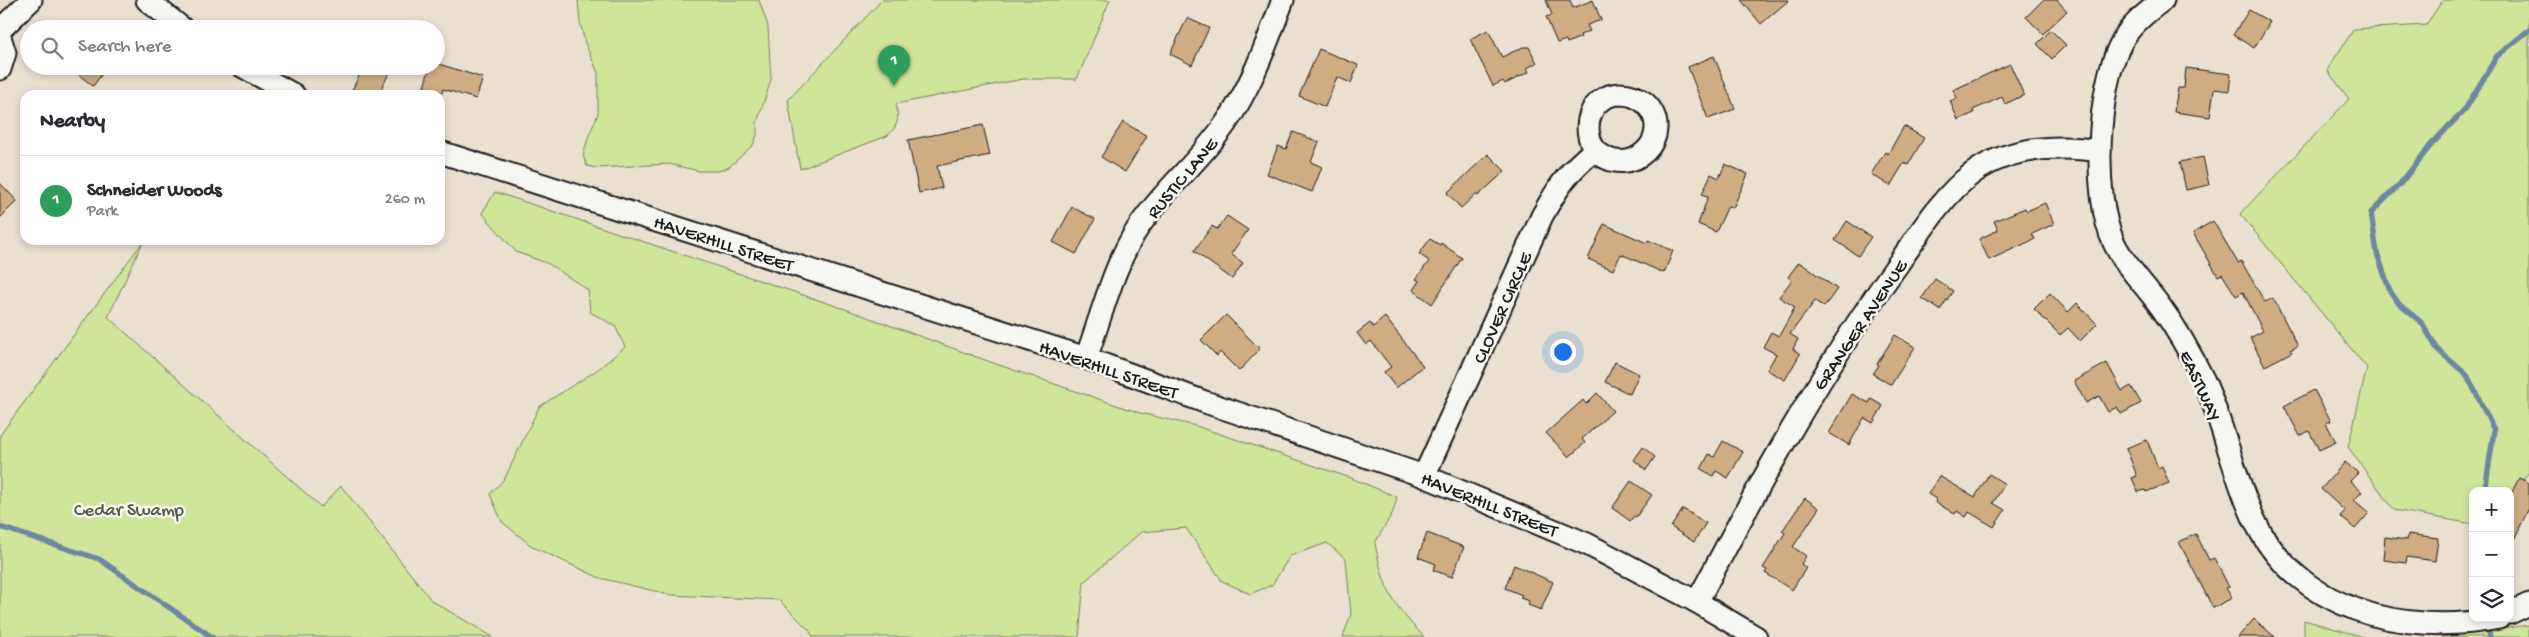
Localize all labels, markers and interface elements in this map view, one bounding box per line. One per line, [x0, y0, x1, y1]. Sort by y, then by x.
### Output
search box [20, 20, 445, 75]
icon: search [38, 34, 66, 62]
text: Search here [78, 36, 172, 59]
pin: 1 [878, 45, 910, 86]
text: Nearby [40, 110, 105, 135]
street label: RUSTIC LANE [1143, 133, 1225, 224]
text: Schneider Woods [87, 180, 222, 203]
text: 1 [53, 191, 59, 210]
text: 260 m [385, 191, 425, 210]
text: Park [87, 203, 118, 222]
street label: HAVERHILL STREET [650, 212, 796, 279]
street label: CLOVER CIRCLE [1469, 248, 1539, 368]
street label: GRANGER AVENUE [1810, 255, 1915, 396]
street label: HAVERHILL STREET [1035, 337, 1181, 406]
your location [1550, 339, 1576, 365]
street label: EASTWAY [2172, 347, 2225, 426]
street label: HAVERHILL STREET [1417, 468, 1561, 544]
map controls [2469, 487, 2514, 622]
button: + [2469, 487, 2514, 532]
park label: Cedar Swamp [74, 500, 185, 523]
button: − [2469, 532, 2514, 577]
button: layers [2469, 577, 2514, 622]

